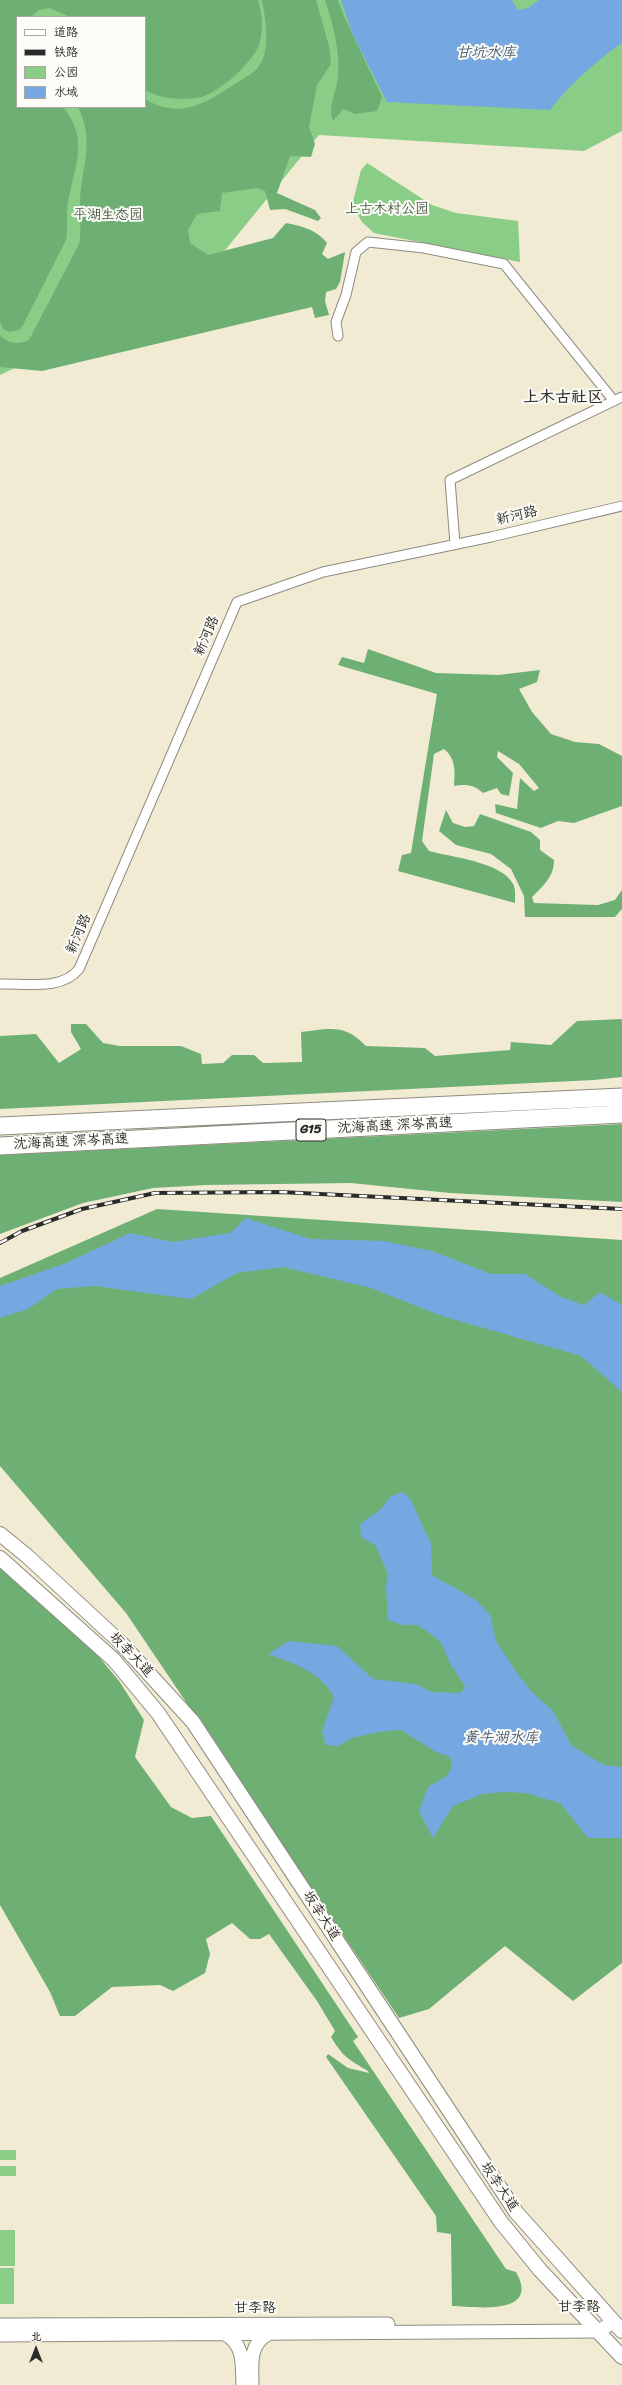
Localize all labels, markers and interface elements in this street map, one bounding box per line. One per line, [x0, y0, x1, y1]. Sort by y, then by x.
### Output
legend [16, 16, 146, 108]
text: 道路 [54, 21, 78, 43]
text: 铁路 [54, 41, 78, 63]
water label: 甘坑水库 [456, 44, 516, 62]
text: 公园 [54, 61, 78, 83]
text: 水域 [54, 81, 78, 103]
park label: 上古木村公园 [345, 201, 429, 217]
park label: 平湖生态园 [73, 207, 143, 223]
district label: 上木古社区 [523, 388, 603, 408]
street label: 新河路 [495, 503, 539, 529]
street label: 新河路 [191, 613, 223, 659]
street label: 新河路 [63, 911, 95, 957]
street label: 沈海高速 深岑高速 [337, 1115, 453, 1137]
road number: G15 [296, 1119, 326, 1141]
street label: 沈海高速 深岑高速 [13, 1131, 129, 1153]
street label: 坂李大道 [106, 1629, 156, 1681]
water label: 黄牛湖水库 [464, 1729, 538, 1747]
street label: 坂李大道 [299, 1888, 343, 1944]
street label: 坂李大道 [476, 2159, 522, 2215]
street label: 甘李路 [558, 2299, 600, 2315]
street label: 甘李路 [234, 2300, 276, 2316]
text: 北 [31, 2327, 42, 2346]
north arrow [16, 2329, 56, 2369]

